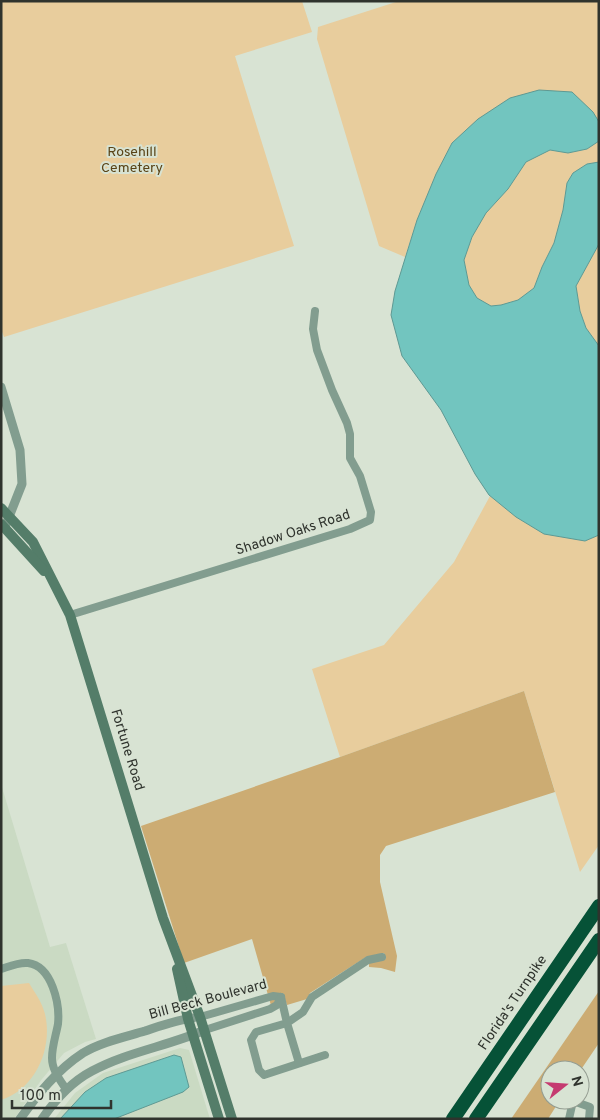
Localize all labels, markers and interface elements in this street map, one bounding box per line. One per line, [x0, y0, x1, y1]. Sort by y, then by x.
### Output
park label: Rosehill Cemetery [101, 144, 163, 177]
street label: Shadow Oaks Road [234, 506, 352, 560]
street label: Fortune Road [107, 707, 147, 793]
street label: Florida's Turnpike [475, 952, 551, 1054]
street label: Bill Beck Boulevard [147, 976, 269, 1024]
north arrow [540, 1060, 590, 1110]
text: N [566, 1074, 586, 1089]
scale bar [12, 1078, 111, 1110]
text: 100 m [20, 1087, 61, 1106]

